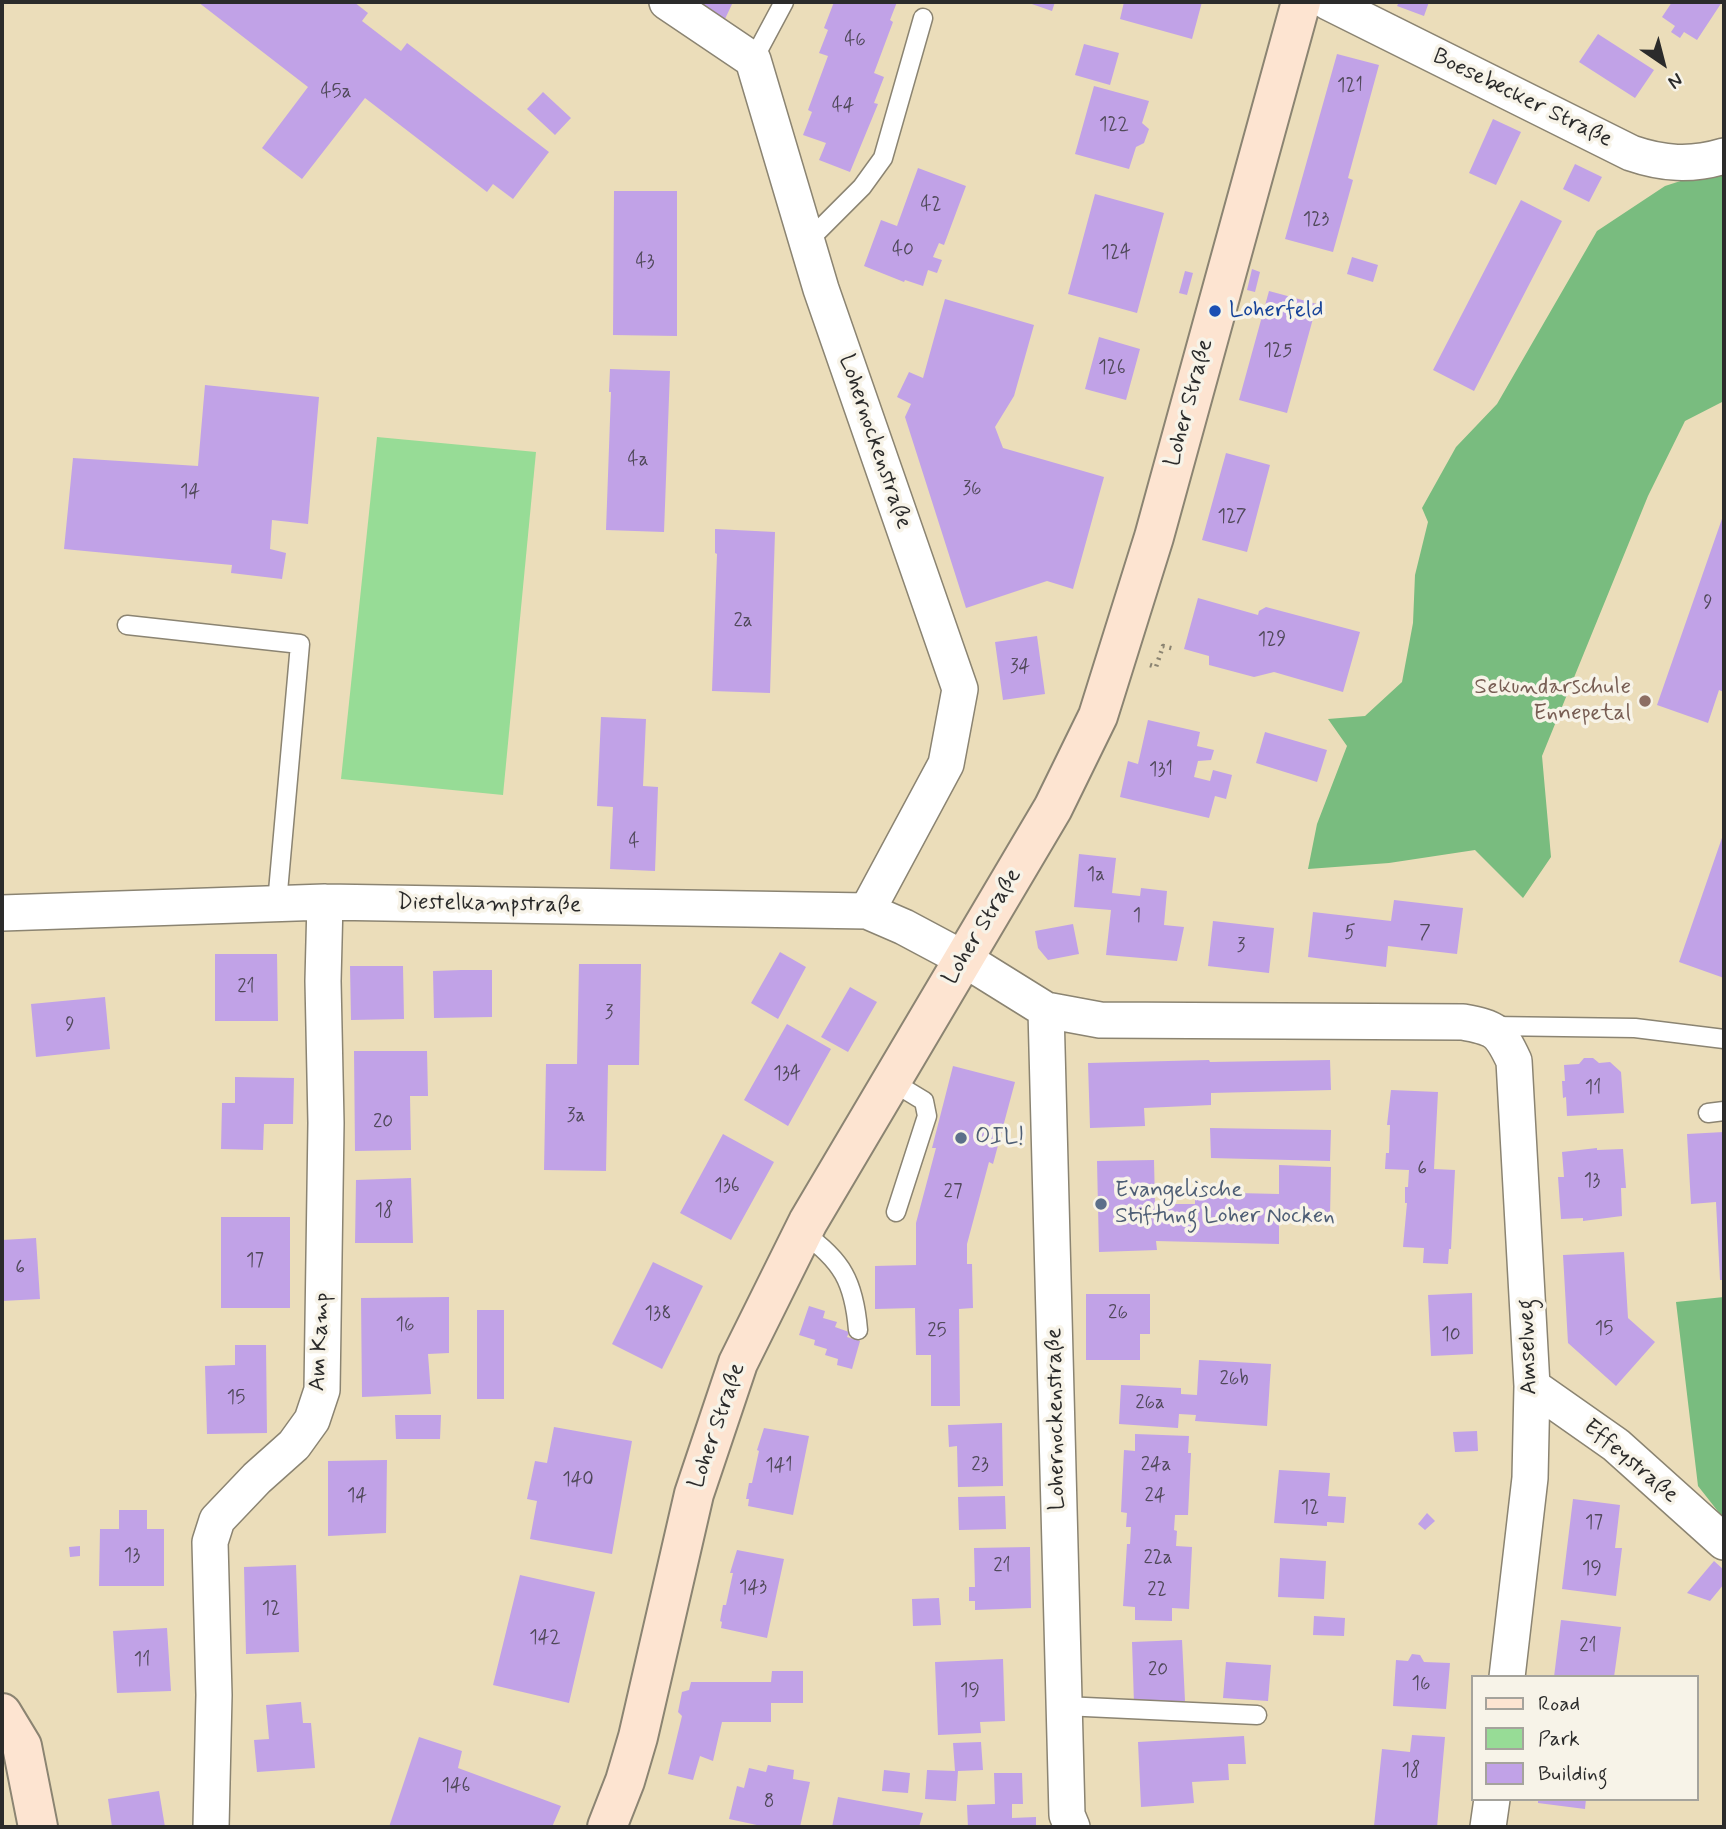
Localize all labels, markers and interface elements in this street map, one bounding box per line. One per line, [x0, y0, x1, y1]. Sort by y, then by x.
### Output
north arrow [1628, 28, 1698, 98]
house number: 46 [844, 30, 866, 52]
street label: Boesebecker Straße [1428, 44, 1616, 154]
text: N [1663, 67, 1688, 94]
house number: 121 [1337, 76, 1363, 98]
house number: 45a [321, 82, 351, 104]
house number: 44 [832, 96, 854, 118]
house number: 122 [1099, 115, 1129, 137]
house number: 42 [920, 195, 942, 217]
house number: 123 [1303, 210, 1329, 232]
house number: 40 [892, 240, 914, 262]
house number: 124 [1101, 243, 1131, 265]
house number: 43 [635, 252, 655, 274]
place label: Loherfeld [1229, 297, 1323, 325]
marker: Loherfeld [1207, 303, 1223, 319]
street label: Loher Straße [1160, 336, 1220, 470]
house number: 125 [1263, 341, 1293, 363]
street label: Lohernockenstraße [831, 351, 917, 533]
house number: 126 [1098, 358, 1126, 380]
house number: 4a [628, 450, 648, 472]
house number: 36 [962, 479, 982, 501]
house number: 14 [180, 482, 200, 504]
house number: 127 [1217, 507, 1247, 529]
house number: 9 [1703, 593, 1713, 615]
house number: 2a [733, 611, 753, 633]
house number: 129 [1258, 630, 1286, 652]
house number: 34 [1010, 657, 1030, 679]
place label: Sekundarschule Ennepetal [1474, 674, 1631, 728]
marker: Sekundarschule Ennepetal [1637, 693, 1653, 709]
house number: 131 [1149, 760, 1173, 782]
house number: 4 [628, 832, 640, 854]
street label: Loher Straße [938, 864, 1028, 990]
house number: 1a [1087, 865, 1105, 887]
street label: Diestelkampstraße [397, 890, 581, 920]
house number: 1 [1133, 906, 1141, 928]
house number: 5 [1344, 923, 1356, 945]
house number: 7 [1419, 923, 1431, 945]
house number: 3 [1237, 936, 1245, 958]
house number: 21 [237, 977, 255, 999]
house number: 3 [605, 1003, 613, 1025]
house number: 9 [65, 1015, 75, 1037]
house number: 134 [773, 1064, 801, 1086]
house number: 11 [1585, 1078, 1601, 1100]
house number: 3a [567, 1106, 585, 1128]
house number: 20 [373, 1112, 393, 1134]
place label: OIL! [975, 1124, 1024, 1152]
marker: OIL! [953, 1130, 969, 1146]
house number: 6 [1417, 1159, 1427, 1181]
house number: 13 [1584, 1171, 1600, 1193]
house number: 136 [714, 1176, 740, 1198]
place label: Evangelische Stiftung Loher Nocken [1115, 1177, 1335, 1231]
house number: 27 [944, 1182, 962, 1204]
marker: Evangelische Stiftung Loher Nocken [1093, 1196, 1109, 1212]
house number: 18 [375, 1201, 393, 1223]
house number: 17 [246, 1251, 264, 1273]
house number: 6 [15, 1258, 25, 1280]
street label: Am Kamp [305, 1292, 337, 1392]
street label: Amselweg [1514, 1298, 1544, 1396]
house number: 26 [1108, 1303, 1128, 1325]
house number: 138 [645, 1304, 671, 1326]
house number: 16 [396, 1315, 414, 1337]
house number: 15 [1595, 1319, 1613, 1341]
house number: 25 [927, 1321, 947, 1343]
house number: 10 [1441, 1325, 1461, 1347]
street label: Lohernockenstraße [1042, 1327, 1072, 1511]
street label: Loher Straße [684, 1360, 752, 1492]
house number: 26b [1219, 1369, 1249, 1391]
house number: 15 [227, 1388, 245, 1410]
house number: 26a [1135, 1393, 1165, 1415]
street label: Effeystraße [1577, 1414, 1683, 1510]
house number: 23 [971, 1455, 989, 1477]
house number: 24a [1141, 1455, 1171, 1477]
house number: 141 [765, 1456, 793, 1478]
house number: 140 [562, 1470, 594, 1492]
house number: 14 [347, 1486, 367, 1508]
house number: 24 [1145, 1486, 1165, 1508]
house number: 12 [1301, 1498, 1319, 1520]
house number: 17 [1585, 1513, 1603, 1535]
house number: 13 [124, 1546, 140, 1568]
house number: 22a [1143, 1548, 1173, 1570]
house number: 21 [993, 1556, 1011, 1578]
house number: 19 [1582, 1559, 1602, 1581]
house number: 143 [739, 1578, 767, 1600]
house number: 22 [1147, 1580, 1167, 1602]
house number: 12 [262, 1599, 280, 1621]
house number: 142 [529, 1628, 561, 1650]
house number: 21 [1579, 1636, 1597, 1658]
house number: 11 [134, 1650, 150, 1672]
house number: 20 [1148, 1660, 1168, 1682]
house number: 16 [1412, 1674, 1430, 1696]
legend [1470, 1675, 1698, 1801]
house number: 19 [960, 1681, 980, 1703]
text: Road [1538, 1690, 1580, 1718]
text: Park [1538, 1725, 1580, 1753]
text: Building [1538, 1760, 1608, 1788]
house number: 18 [1402, 1761, 1420, 1783]
house number: 146 [442, 1776, 470, 1798]
house number: 8 [764, 1792, 774, 1814]

